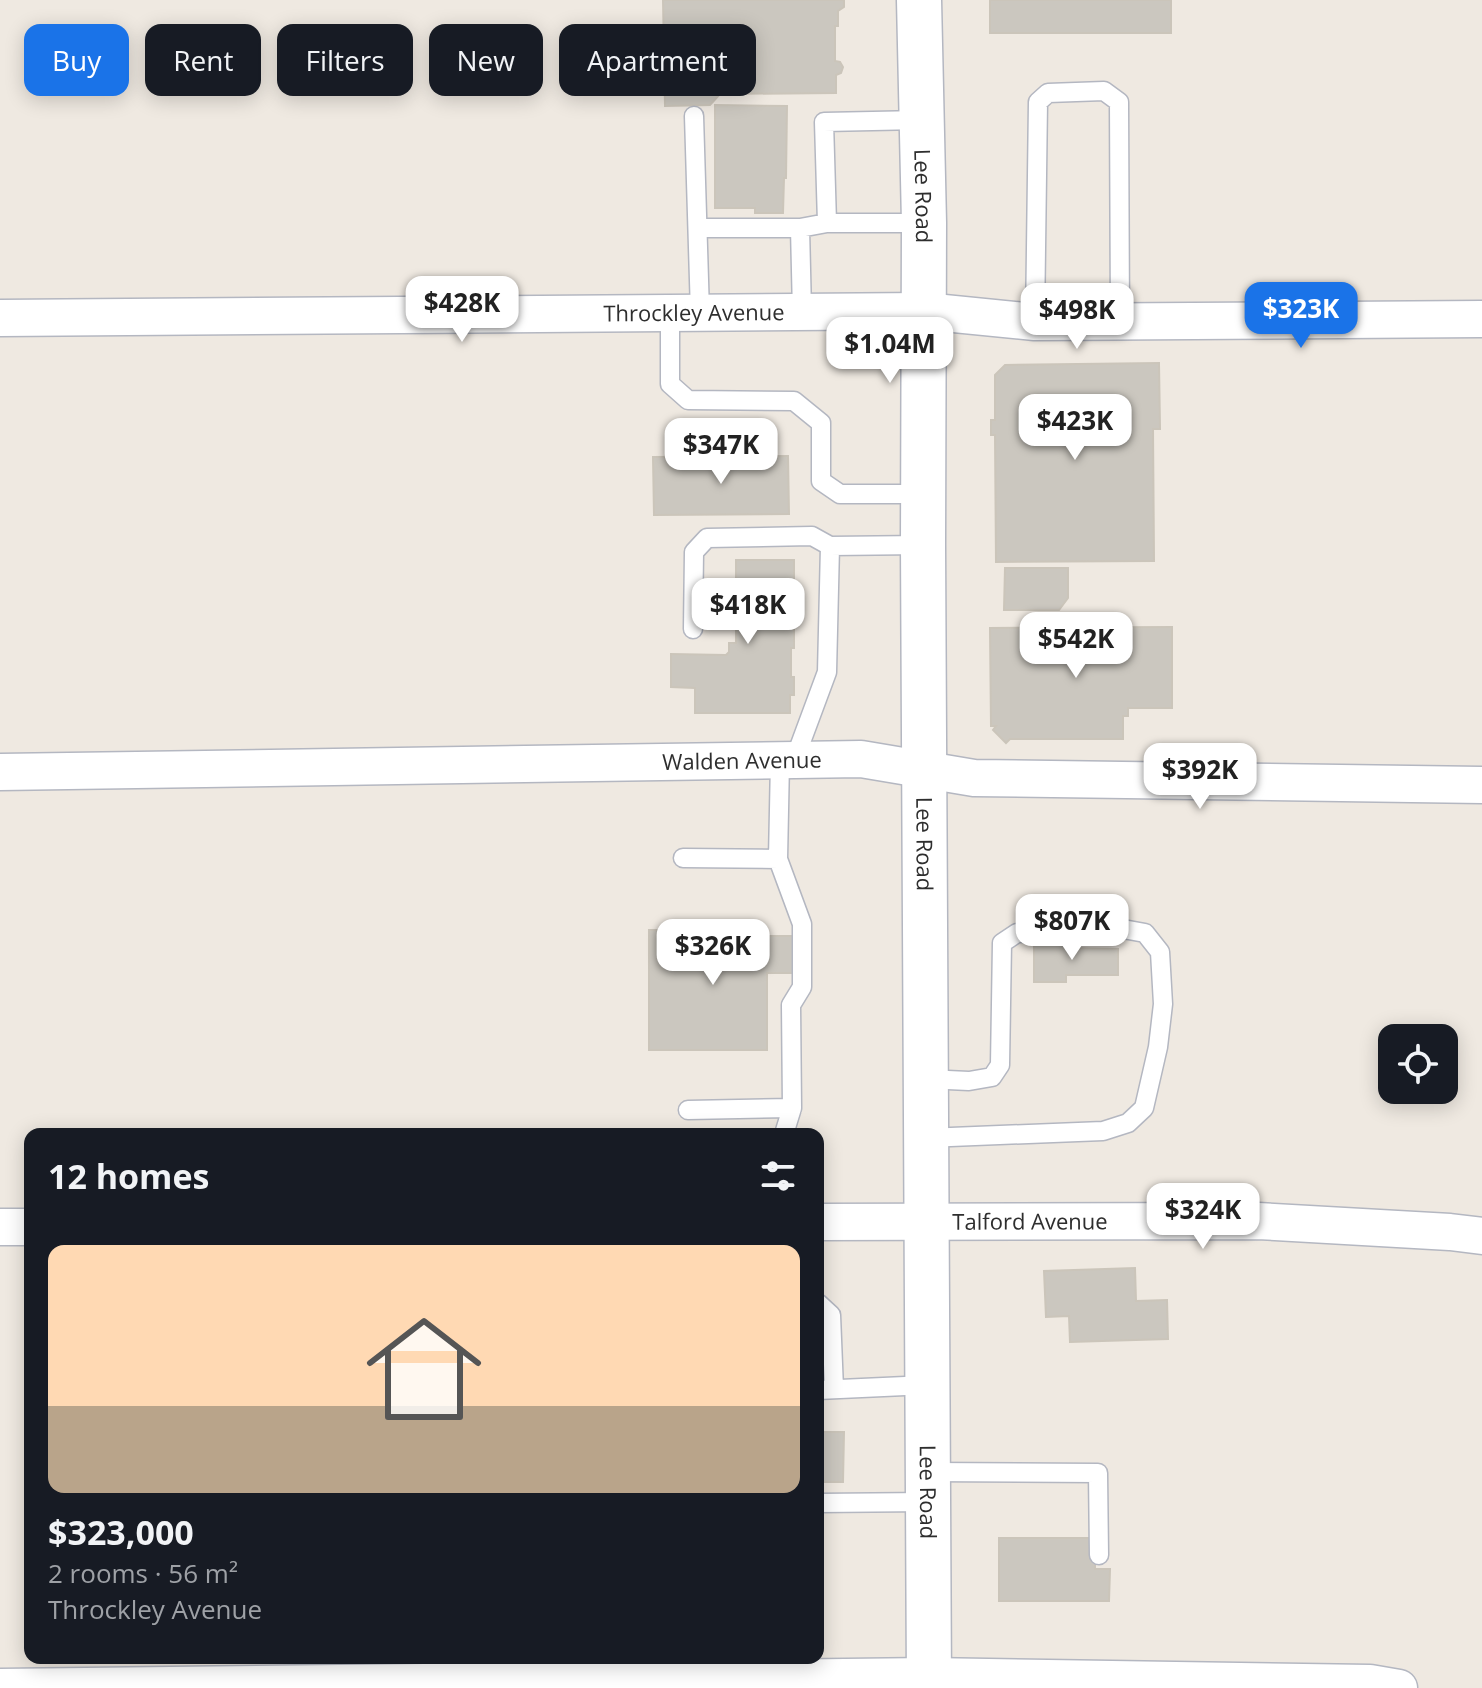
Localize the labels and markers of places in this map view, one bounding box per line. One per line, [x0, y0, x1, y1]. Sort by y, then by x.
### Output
pin: $428K [406, 276, 518, 344]
pin: $323K [1245, 282, 1357, 350]
pin: $498K [1021, 283, 1133, 351]
pin: $1.04M [825, 317, 955, 385]
pin: $423K [1019, 394, 1131, 462]
pin: $347K [665, 418, 777, 486]
pin: $418K [692, 578, 804, 646]
pin: $542K [1020, 612, 1132, 680]
pin: $392K [1144, 743, 1256, 811]
pin: $807K [1016, 894, 1128, 962]
pin: $326K [657, 919, 769, 987]
pin: $324K [1147, 1183, 1259, 1251]

